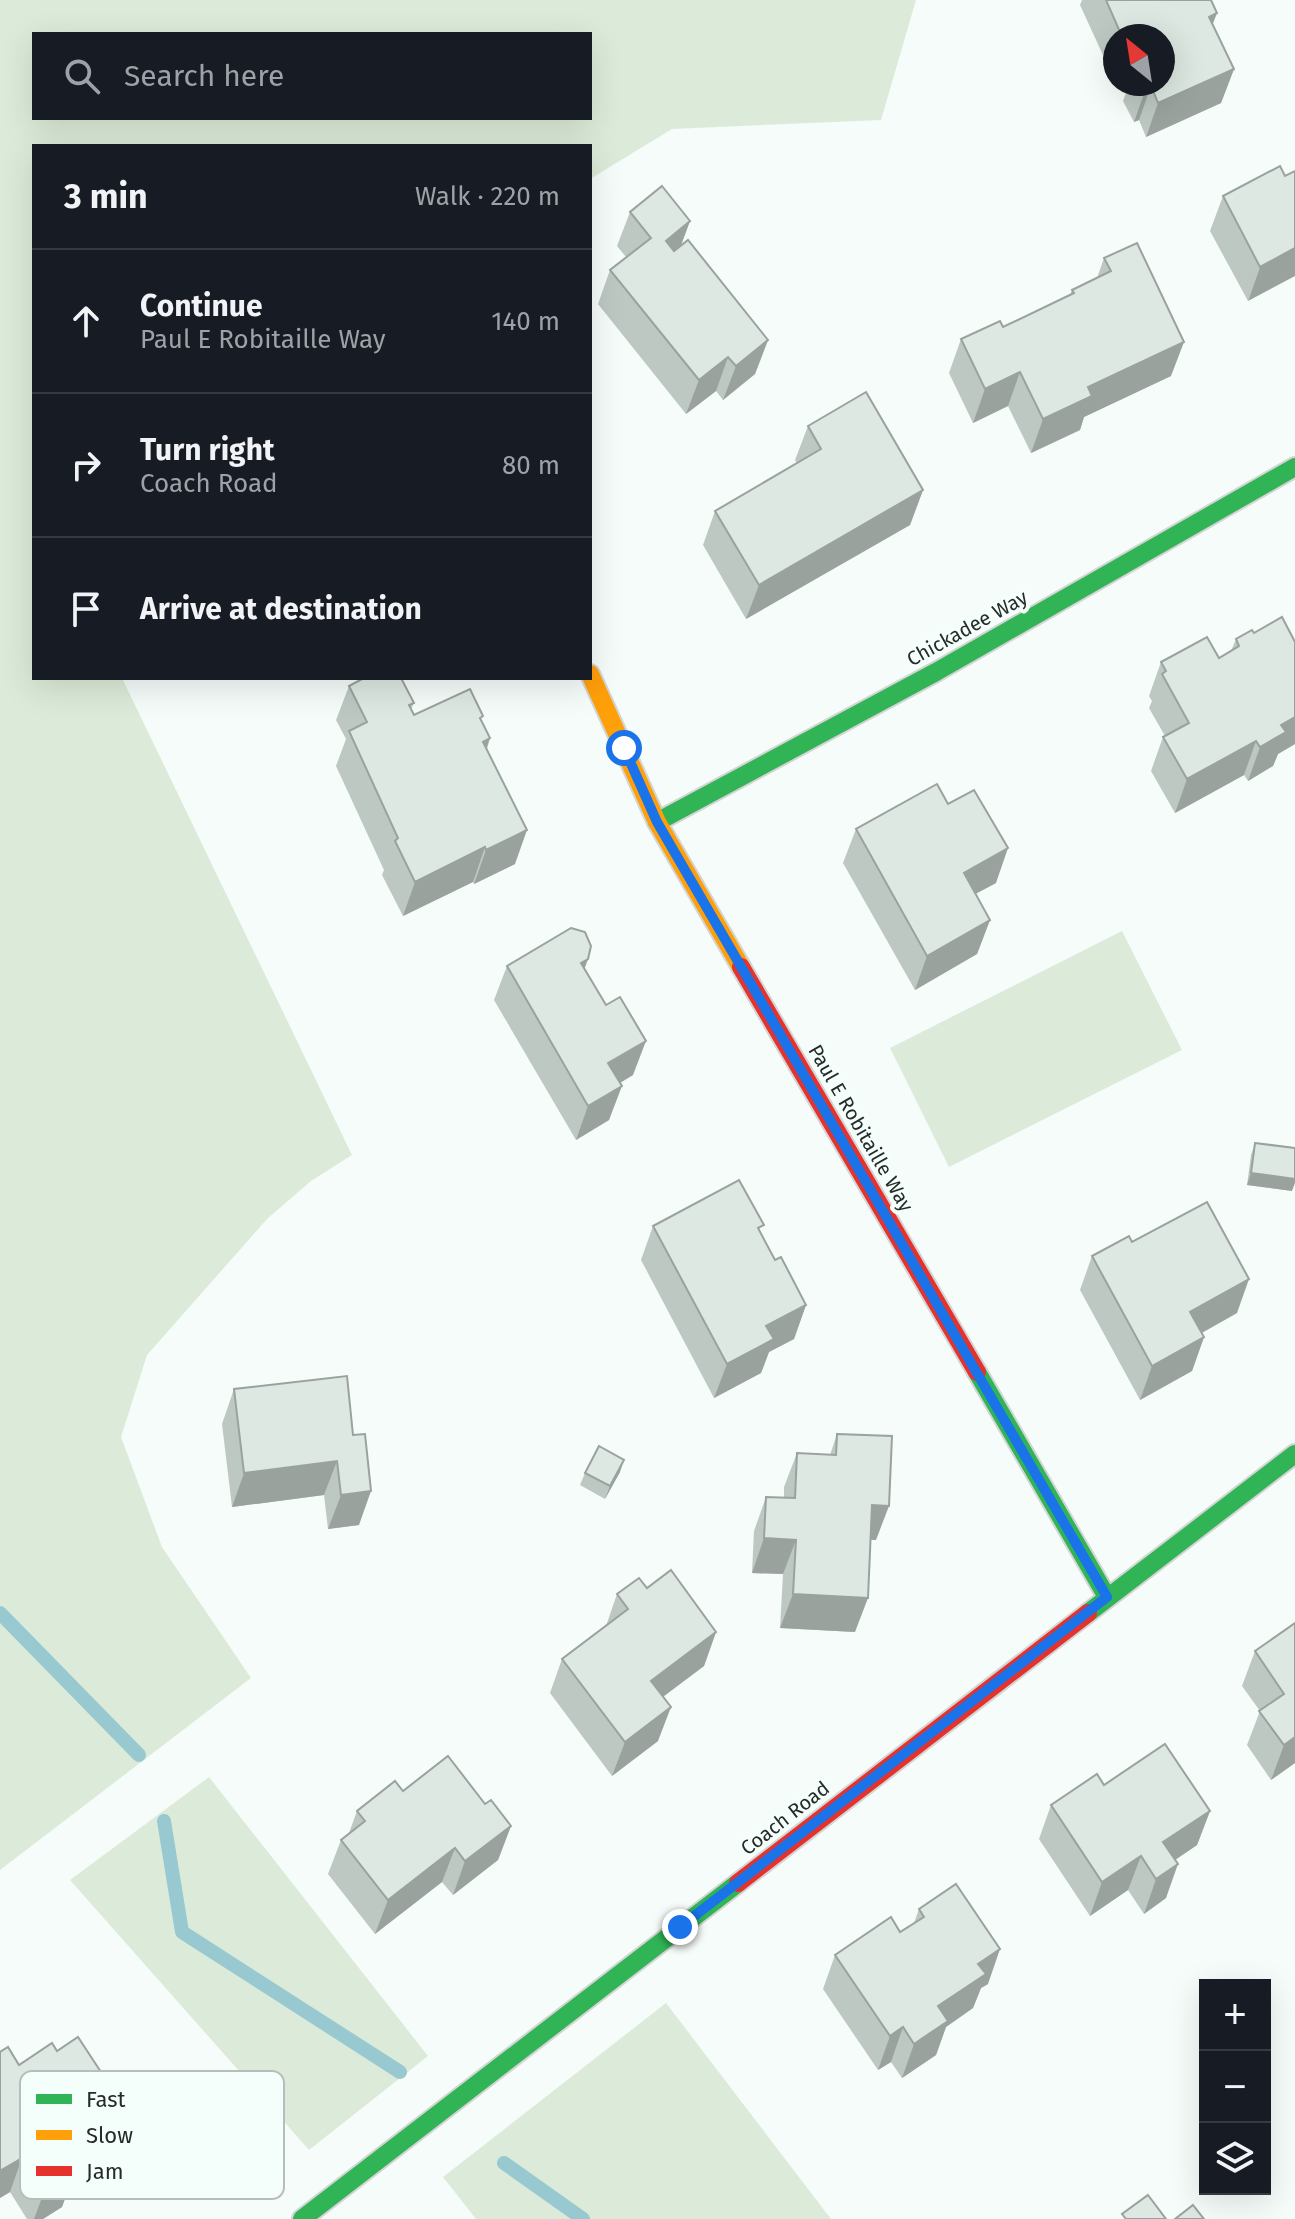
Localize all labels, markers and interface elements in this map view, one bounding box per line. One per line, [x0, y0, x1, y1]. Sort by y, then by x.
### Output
north arrow [1103, 24, 1175, 96]
search box [32, 32, 592, 120]
icon: search [60, 54, 104, 98]
text: Search here [124, 58, 284, 94]
text: 3 min [64, 176, 148, 217]
text: Walk · 220 m [415, 181, 560, 212]
text: Continue [140, 288, 263, 324]
icon: ahead [64, 299, 108, 343]
text: 140 m [491, 306, 560, 337]
text: Paul E Robitaille Way [140, 324, 386, 355]
text: Turn right [140, 432, 275, 468]
icon: right [64, 443, 108, 487]
text: 80 m [502, 450, 560, 481]
text: Coach Road [140, 468, 278, 499]
street label: Chickadee Way [903, 585, 1032, 671]
icon: arrive [64, 587, 108, 631]
text: Arrive at destination [140, 591, 422, 627]
route start [606, 730, 642, 766]
street label: Paul E Robitaille Way [803, 1040, 919, 1216]
street label: Coach Road [736, 1776, 834, 1860]
route end [662, 1909, 698, 1945]
map controls [1199, 1979, 1271, 2195]
button: + [1199, 1979, 1271, 2051]
button: − [1199, 2051, 1271, 2123]
legend [20, 2071, 284, 2199]
text: Fast [86, 2086, 126, 2113]
text: Slow [86, 2122, 133, 2149]
button: layers [1199, 2123, 1271, 2195]
text: Jam [86, 2158, 124, 2185]

